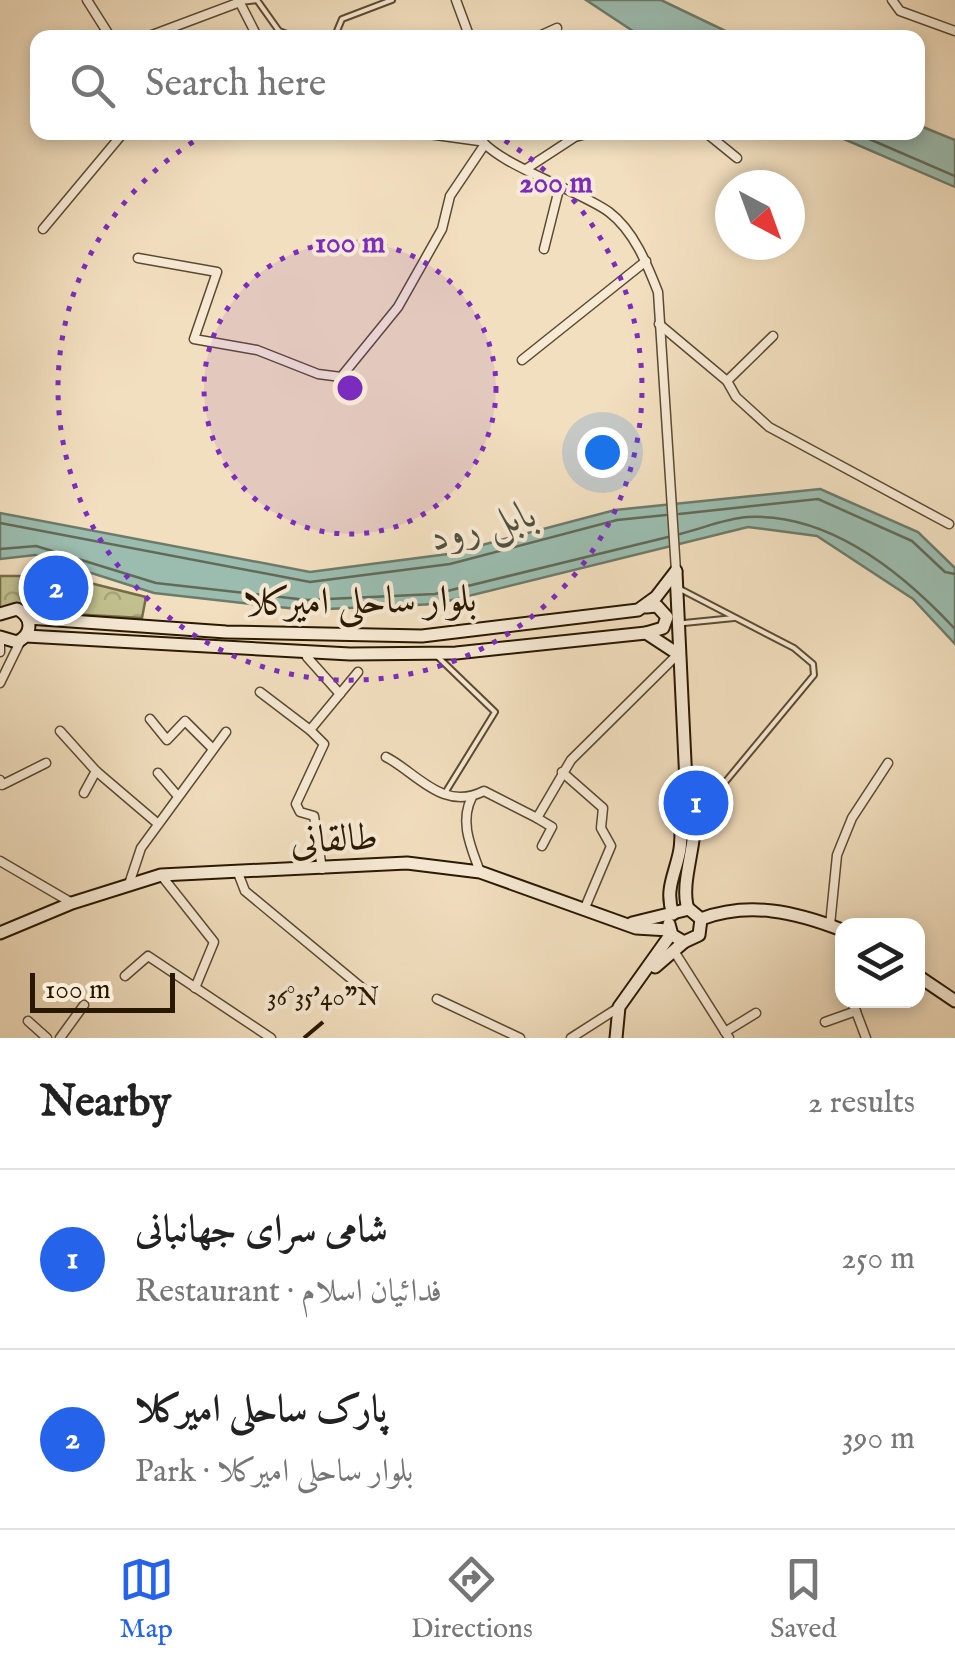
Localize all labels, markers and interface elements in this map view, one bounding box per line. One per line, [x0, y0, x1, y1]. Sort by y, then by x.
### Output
search box [30, 30, 925, 140]
icon: search [65, 58, 120, 113]
text: Search here [145, 61, 326, 109]
text: 200 m [519, 165, 593, 203]
north arrow [715, 170, 805, 260]
text: 100 m [315, 225, 385, 263]
centre of rings [332, 370, 368, 406]
your location [577, 427, 628, 478]
water label: بابل رود [425, 489, 543, 565]
pin: 2 [23, 550, 88, 626]
street label: بلوار ساحلی امیرکلا [243, 577, 477, 630]
pin: 1 [664, 766, 728, 840]
street label: طالقانی [289, 815, 379, 867]
map controls [835, 918, 925, 1008]
button: layers [835, 918, 925, 1008]
scale bar [30, 968, 175, 1013]
text: 100 m [45, 973, 111, 1008]
text: 36°35'40"N [267, 982, 379, 1014]
text: Nearby [40, 1077, 171, 1130]
text: 2 results [808, 1083, 915, 1124]
text: شامی سرای جهانبانی [135, 1207, 388, 1255]
text: 1 [67, 1239, 78, 1280]
text: 250 m [841, 1239, 915, 1280]
text: Restaurant · فدائیان اسلام [135, 1272, 442, 1313]
text: پارک ساحلی امیرکلا [135, 1387, 387, 1435]
text: 2 [65, 1419, 80, 1460]
text: 390 m [842, 1419, 915, 1460]
text: Park · بلوار ساحلی امیرکلا [135, 1452, 413, 1493]
tab: Map [119, 1552, 174, 1647]
tab: Directions [411, 1552, 533, 1647]
tab: Saved [770, 1552, 836, 1647]

